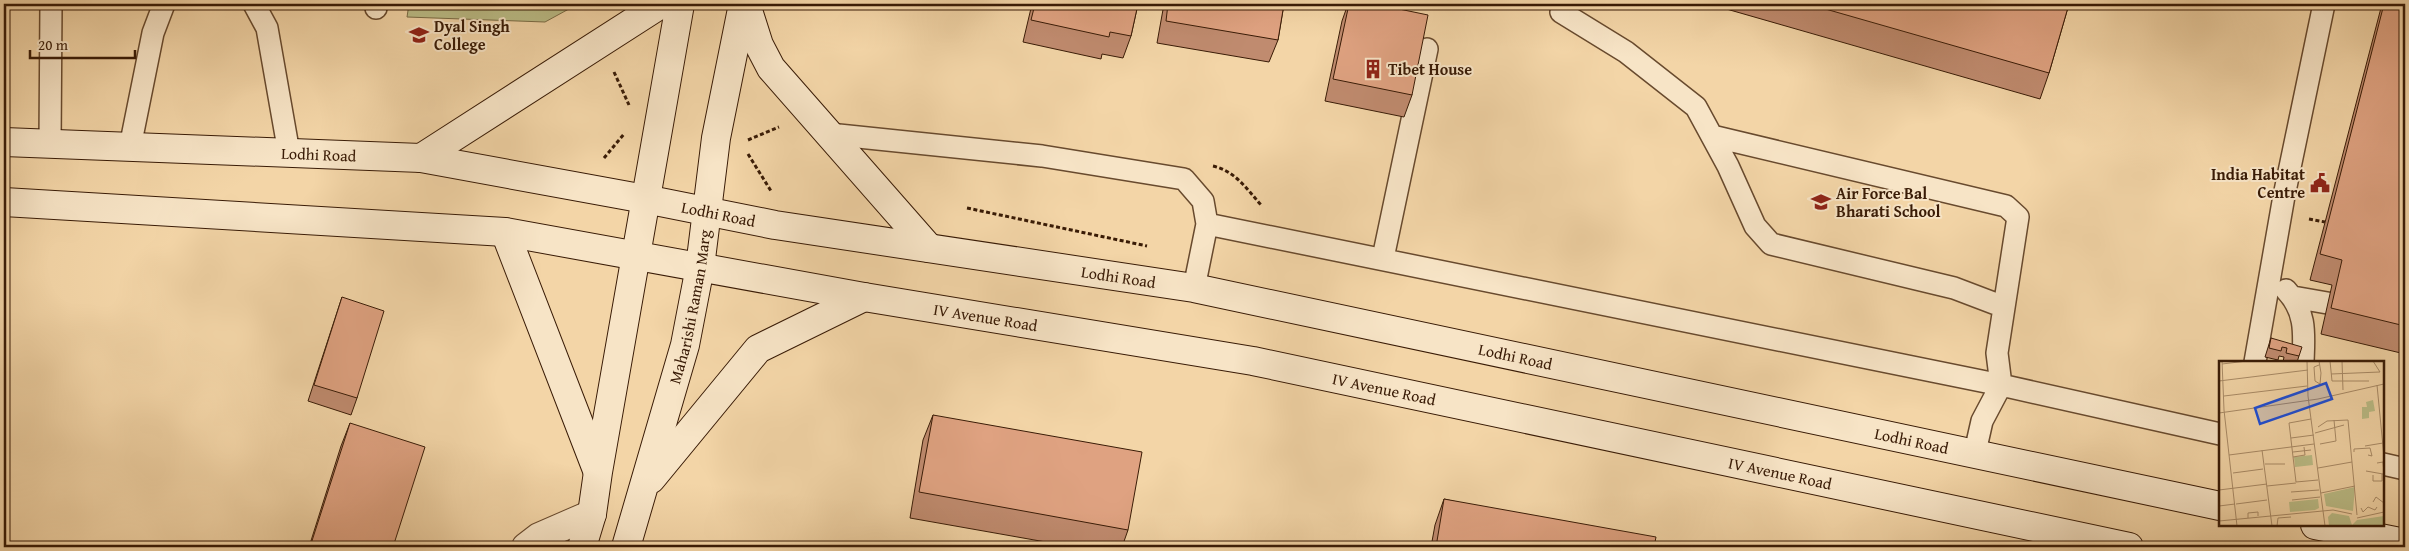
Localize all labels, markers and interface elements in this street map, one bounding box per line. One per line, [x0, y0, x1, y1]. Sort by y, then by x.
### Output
place label: Dyal Singh College [434, 14, 510, 56]
school or university icon: Dyal Singh College [408, 24, 430, 46]
scale bar [30, 28, 135, 60]
text: 20 m [38, 34, 69, 55]
place label: Tibet House [1388, 57, 1472, 81]
building icon: Tibet House [1362, 58, 1384, 80]
street label: Lodhi Road [281, 141, 357, 168]
place label: India Habitat Centre [2211, 162, 2305, 204]
public building icon: India Habitat Centre [2309, 172, 2331, 194]
place label: Air Force Bal Bharati School [1836, 181, 1941, 223]
school or university icon: Air Force Bal Bharati School [1810, 191, 1832, 213]
street label: Lodhi Road [679, 195, 758, 233]
street label: Maharishi Raman Marg [662, 228, 717, 387]
street label: Lodhi Road [1080, 259, 1158, 294]
street label: IV Avenue Road [932, 297, 1040, 337]
street label: Lodhi Road [1476, 337, 1555, 376]
inset map [2219, 361, 2384, 526]
street label: IV Avenue Road [1330, 366, 1438, 412]
street label: Lodhi Road [1872, 421, 1951, 460]
street label: IV Avenue Road [1726, 450, 1835, 496]

